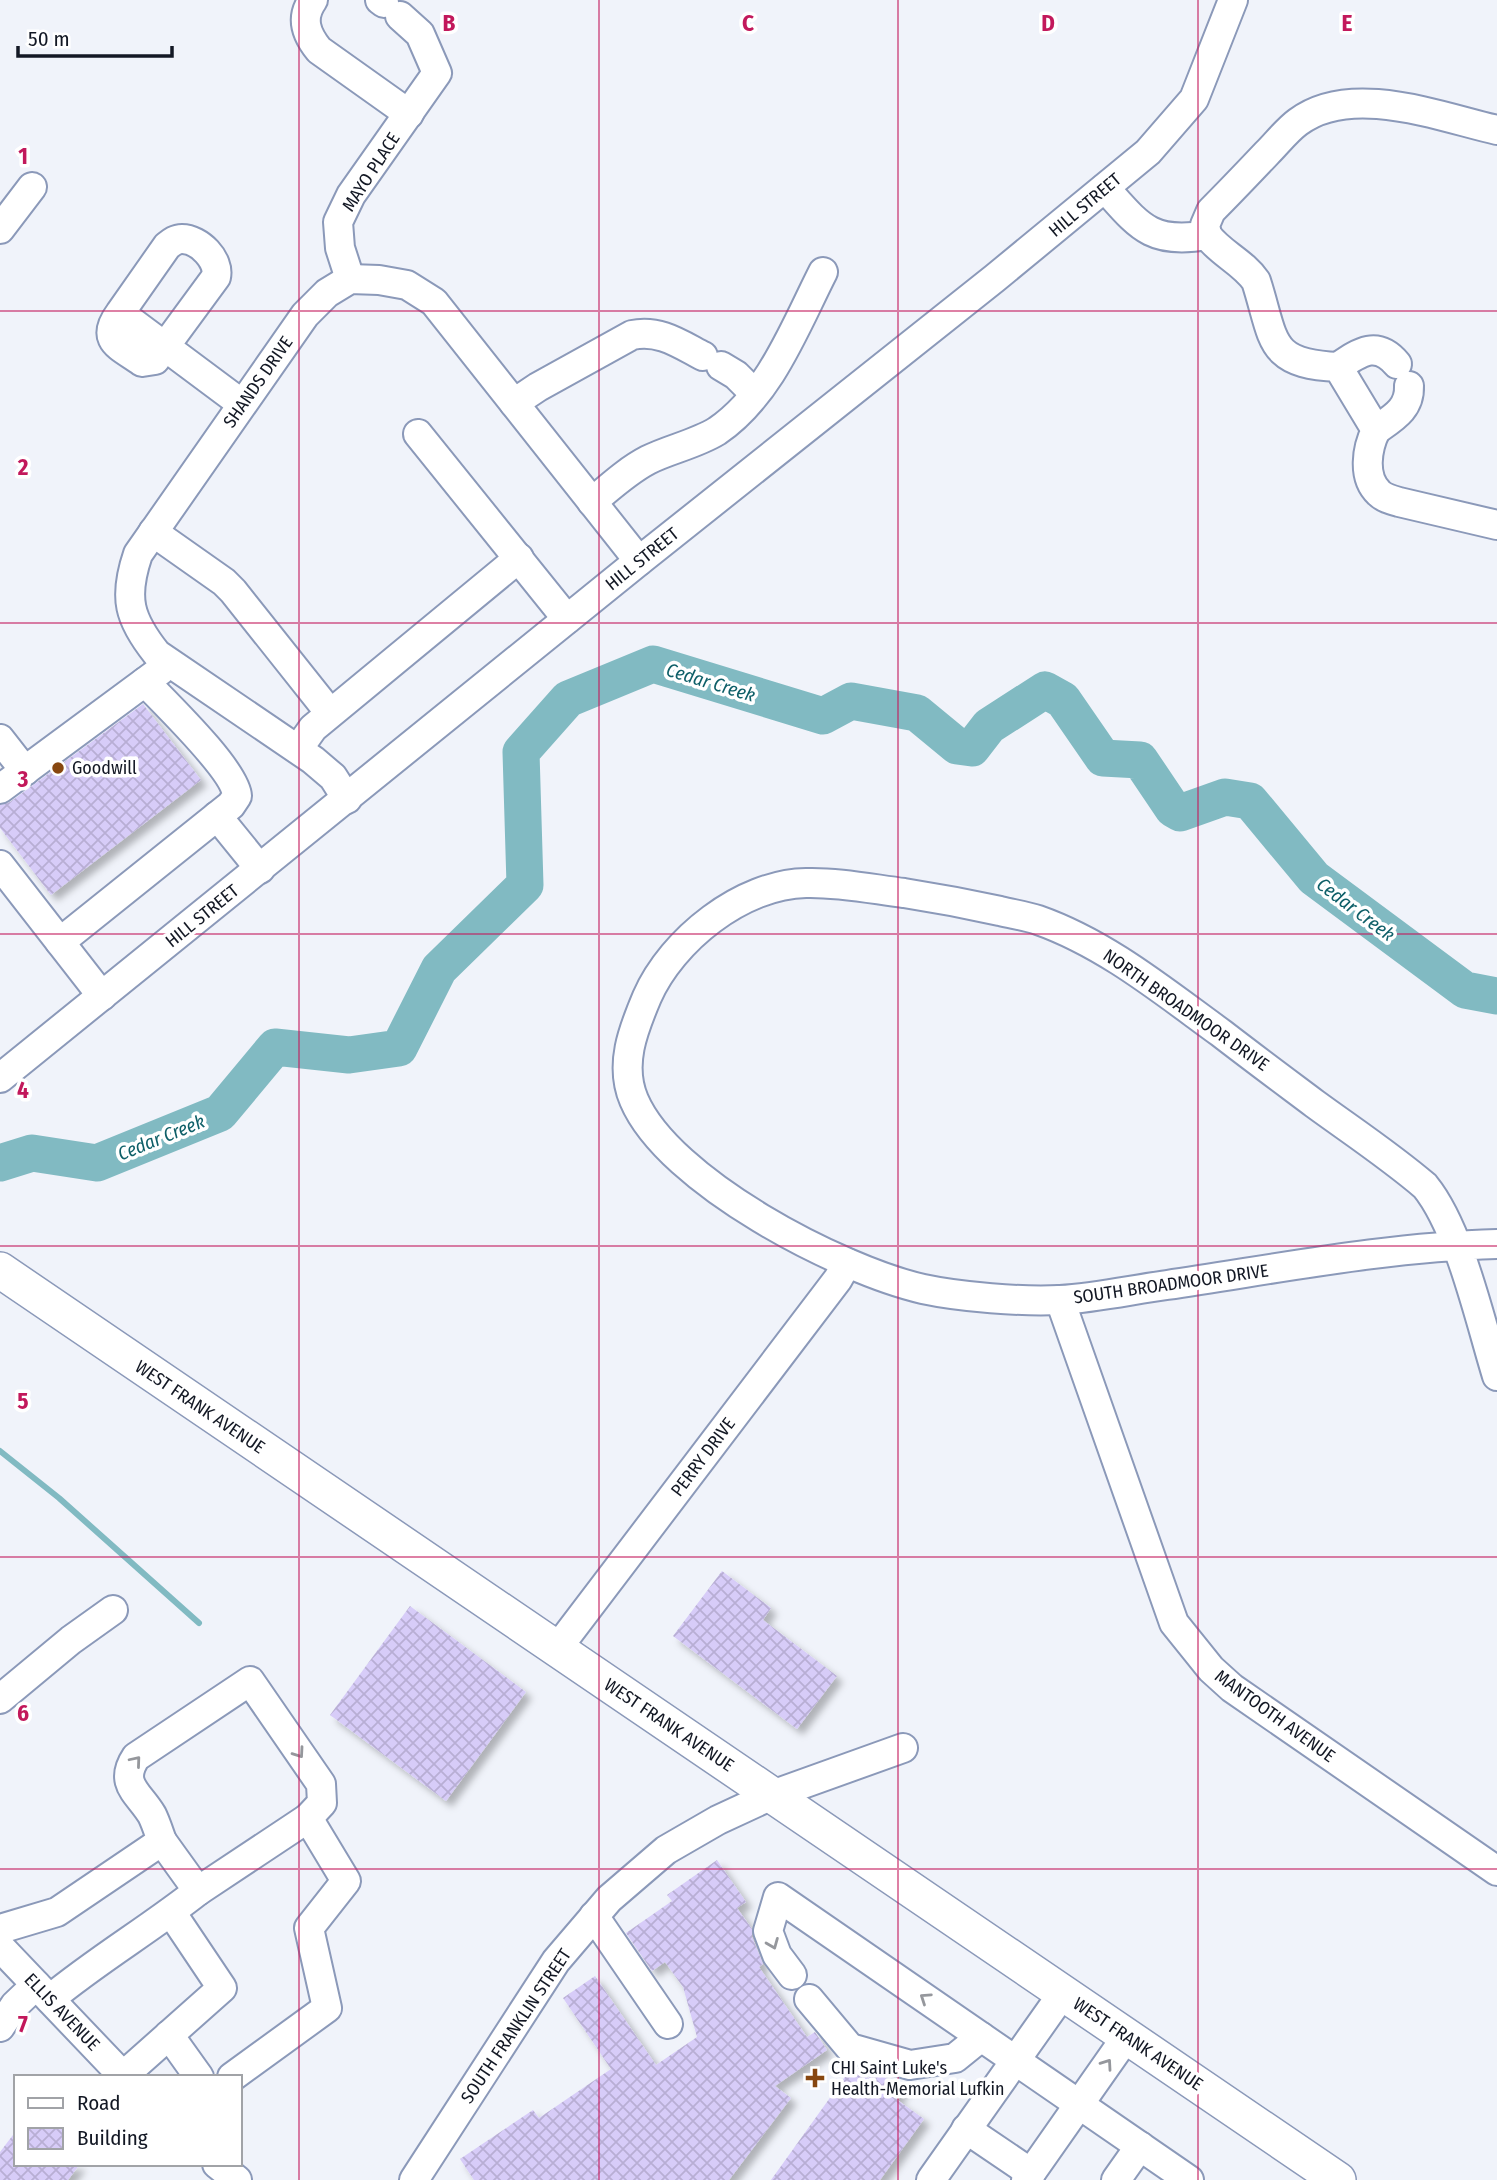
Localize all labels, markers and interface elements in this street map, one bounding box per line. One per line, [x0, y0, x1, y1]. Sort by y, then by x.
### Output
text: B [443, 9, 456, 37]
text: C [742, 9, 754, 37]
text: D [1041, 9, 1055, 37]
text: E [1342, 9, 1353, 37]
scale bar [18, 14, 172, 58]
text: 50 m [28, 26, 70, 52]
street label: MAYO PLACE [337, 128, 405, 216]
text: 1 [18, 142, 28, 170]
street label: HILL STREET [1044, 168, 1126, 242]
street label: SHANDS DRIVE [218, 332, 298, 432]
text: 2 [17, 453, 29, 481]
street label: HILL STREET [601, 522, 684, 595]
water label: Cedar Creek [664, 658, 758, 707]
place label: Goodwill [72, 757, 137, 779]
marker: Goodwill [50, 760, 66, 776]
text: 3 [17, 765, 29, 793]
water label: Cedar Creek [1312, 873, 1399, 946]
street label: HILL STREET [161, 879, 244, 952]
street label: NORTH BROADMOOR DRIVE [1099, 944, 1273, 1076]
text: 4 [17, 1076, 29, 1104]
water label: Cedar Creek [114, 1110, 208, 1165]
street label: SOUTH BROADMOOR DRIVE [1072, 1259, 1270, 1309]
street label: WEST FRANK AVENUE [131, 1356, 269, 1458]
text: 5 [17, 1387, 29, 1415]
street label: PERRY DRIVE [666, 1413, 740, 1501]
street label: MANTOOTH AVENUE [1211, 1665, 1339, 1767]
street label: WEST FRANK AVENUE [600, 1674, 738, 1776]
text: 6 [17, 1699, 29, 1727]
one-way arrow [291, 1745, 303, 1758]
one-way arrow [128, 1756, 140, 1769]
one-way arrow [765, 1936, 779, 1949]
street label: SOUTH FRANKLIN STREET [456, 1944, 576, 2107]
street label: ELLIS AVENUE [20, 1969, 104, 2055]
street label: WEST FRANK AVENUE [1069, 1993, 1207, 2095]
one-way arrow [920, 1994, 933, 2006]
text: 7 [18, 2010, 28, 2038]
place label: CHI Saint Luke's Health-Memorial Lufkin [831, 2057, 1005, 2100]
one-way arrow [1099, 2059, 1111, 2072]
marker: CHI Saint Luke's Health-Memorial Lufkin [805, 2068, 825, 2088]
legend [14, 2075, 242, 2166]
text: Road [77, 2090, 121, 2116]
text: Building [77, 2125, 148, 2151]

